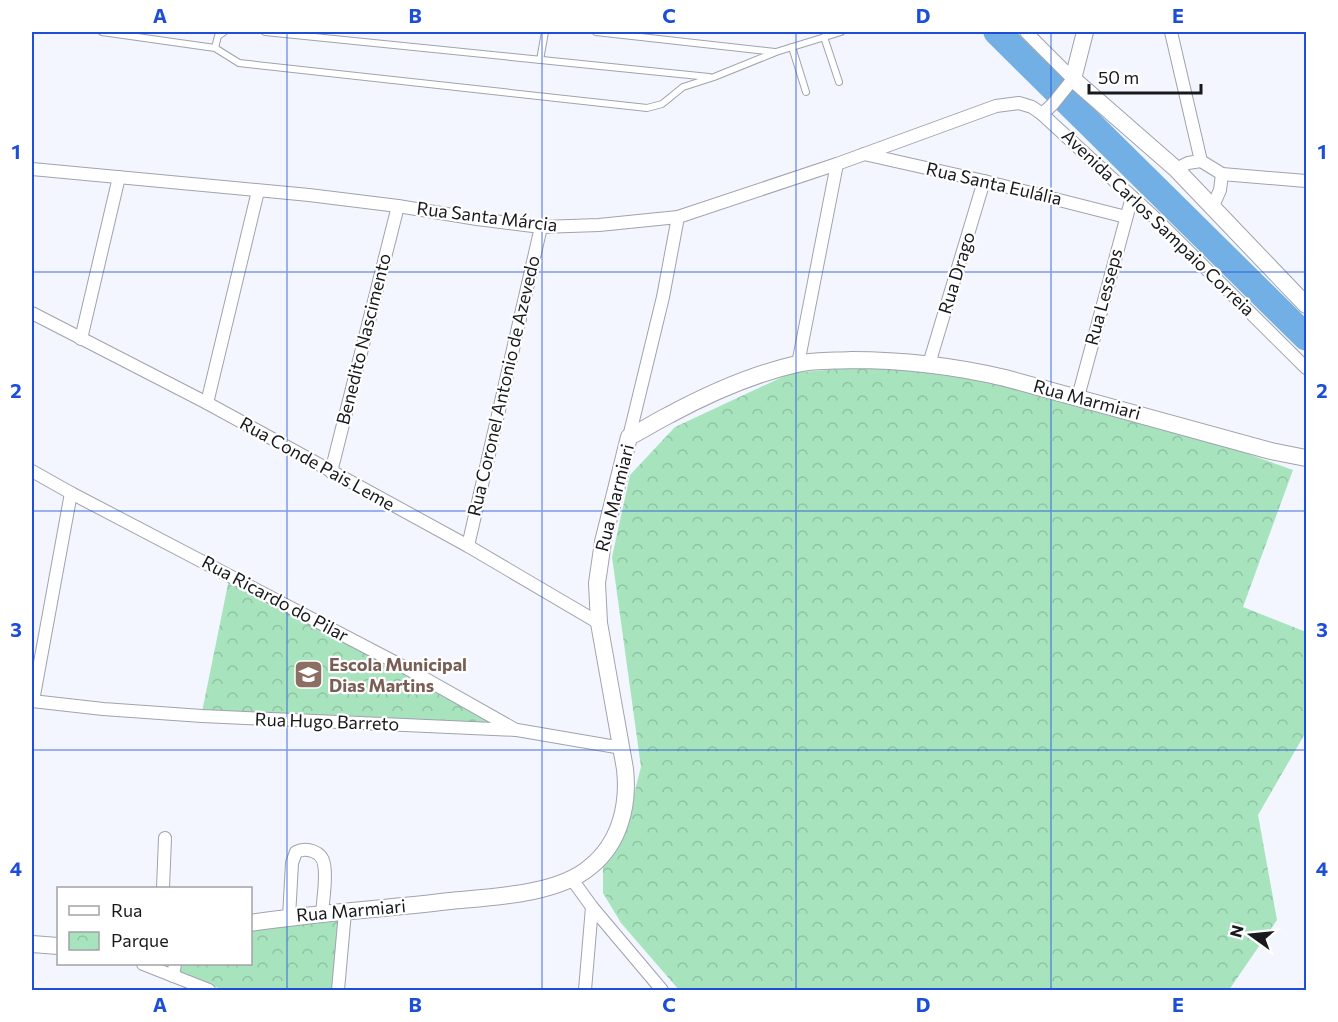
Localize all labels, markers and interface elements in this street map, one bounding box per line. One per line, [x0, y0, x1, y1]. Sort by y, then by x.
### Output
text: A [153, 3, 167, 27]
text: B [408, 3, 422, 27]
text: C [662, 3, 676, 27]
text: D [916, 3, 930, 27]
text: E [1172, 3, 1184, 27]
scale bar [1089, 57, 1202, 95]
text: 50 m [1098, 66, 1139, 88]
street label: Avenida Carlos Sampaio Correia [1058, 124, 1260, 320]
text: 1 [11, 139, 21, 163]
text: 1 [1317, 139, 1327, 163]
street label: Rua Santa Eulália [924, 157, 1064, 209]
street label: Rua Santa Márcia [415, 196, 559, 236]
street label: Rua Drago [933, 229, 979, 317]
street label: Rua Lesseps [1080, 246, 1126, 347]
street label: Benedito Nascimento [331, 251, 395, 427]
street label: Rua Coronel Antonio de Azevedo [462, 253, 544, 518]
street label: Rua Marmiari [1031, 374, 1143, 424]
text: 2 [10, 378, 22, 402]
text: 2 [1316, 378, 1328, 402]
street label: Rua Conde Pais Leme [236, 411, 399, 515]
street label: Rua Marmiari [590, 442, 638, 554]
street label: Rua Ricardo do Pilar [198, 550, 353, 646]
text: 3 [10, 617, 22, 641]
text: 3 [1316, 617, 1328, 641]
place label: Escola Municipal Dias Martins [329, 653, 467, 696]
school or university icon: Escola Municipal Dias Martins [292, 659, 324, 691]
street label: Rua Hugo Barreto [254, 707, 400, 735]
text: 4 [10, 856, 22, 880]
text: 4 [1316, 856, 1328, 880]
legend [57, 887, 252, 965]
street label: Rua Marmiari [295, 894, 407, 926]
text: Rua [111, 899, 142, 921]
north arrow [1221, 905, 1281, 965]
text: N [1225, 923, 1247, 939]
text: Parque [111, 929, 169, 951]
text: A [153, 992, 167, 1016]
text: B [408, 992, 422, 1016]
text: C [662, 992, 676, 1016]
text: D [916, 992, 930, 1016]
text: E [1172, 992, 1184, 1016]

